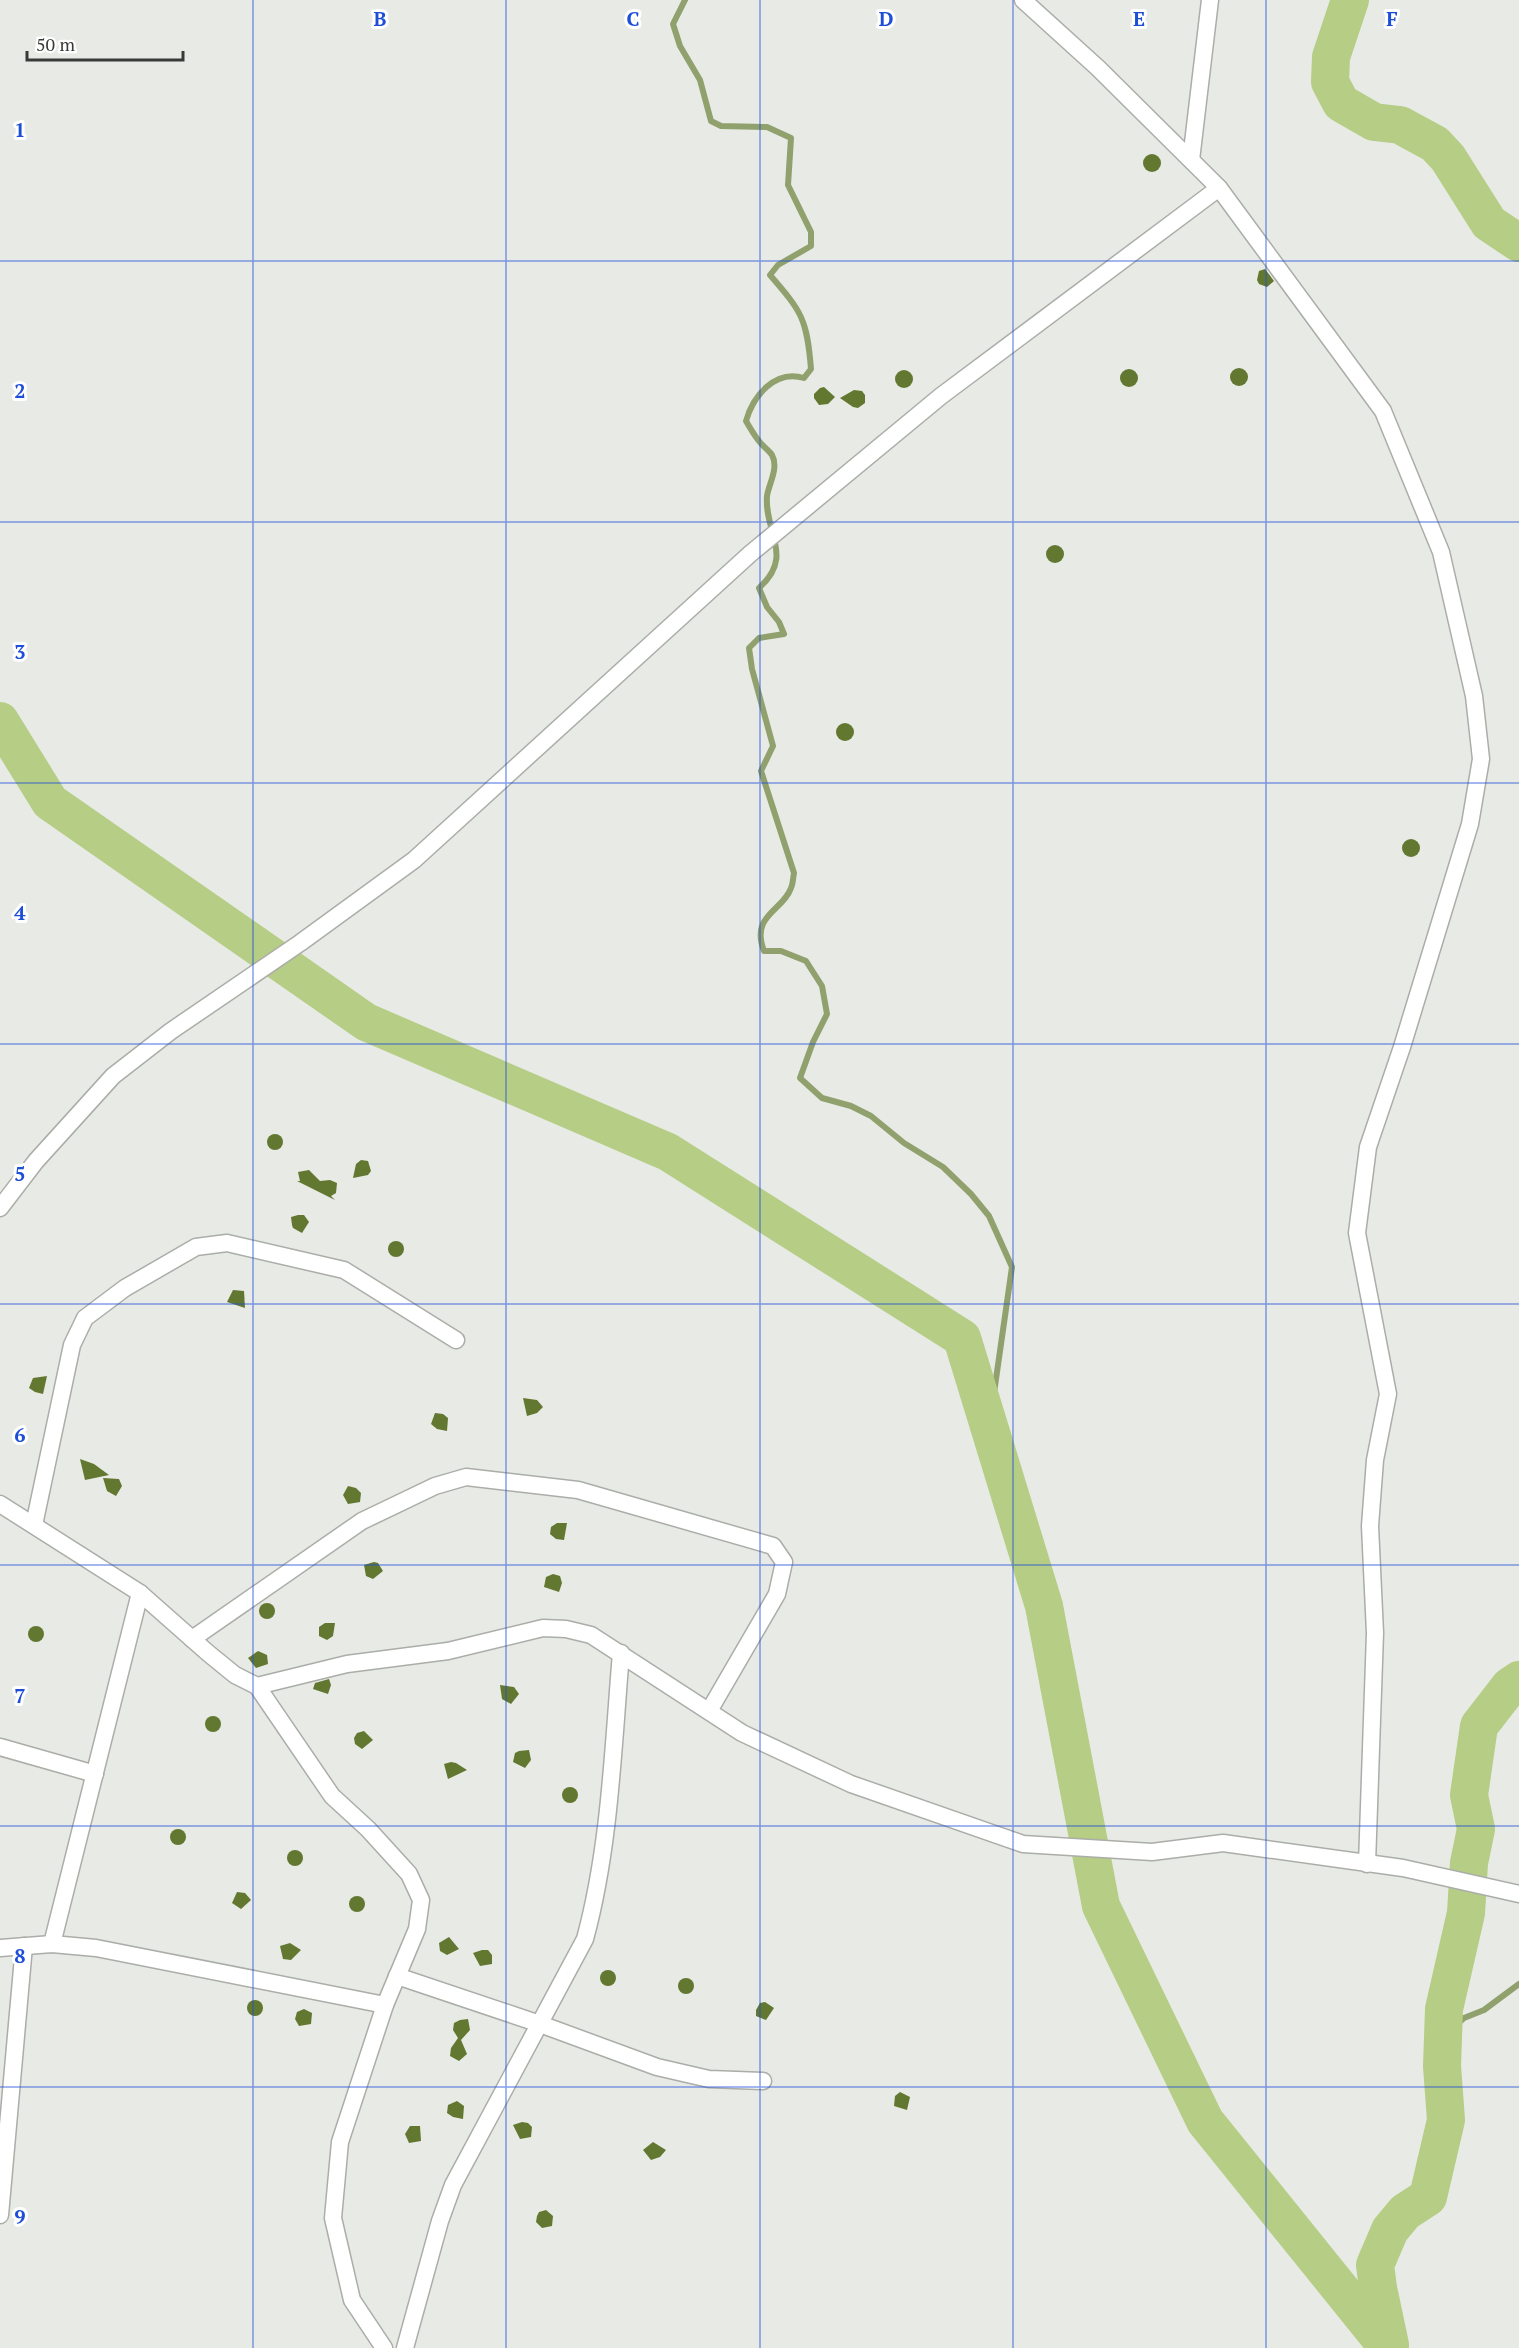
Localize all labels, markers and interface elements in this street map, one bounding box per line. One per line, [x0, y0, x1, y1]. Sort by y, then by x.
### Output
text: B [374, 5, 387, 32]
text: C [626, 5, 640, 32]
text: D [879, 5, 893, 32]
text: E [1133, 5, 1145, 32]
text: F [1386, 5, 1398, 32]
scale bar [27, 24, 183, 62]
text: 50 m [36, 32, 76, 56]
text: 1 [14, 116, 26, 143]
text: 2 [14, 377, 26, 404]
text: 3 [14, 638, 26, 665]
text: 4 [14, 899, 26, 926]
text: 5 [14, 1160, 26, 1187]
text: 6 [14, 1421, 26, 1448]
text: 7 [14, 1682, 26, 1709]
text: 8 [14, 1942, 26, 1969]
text: 9 [14, 2203, 26, 2230]

